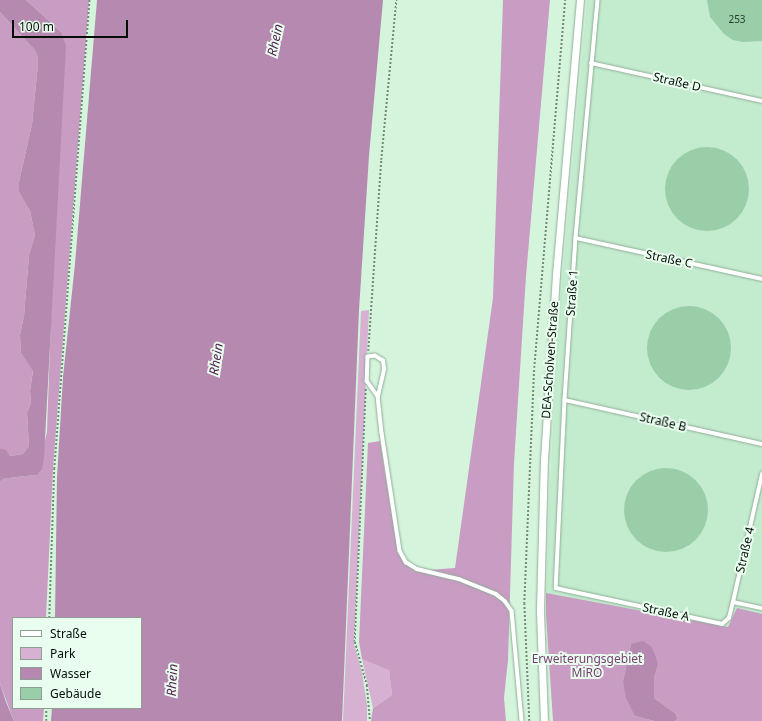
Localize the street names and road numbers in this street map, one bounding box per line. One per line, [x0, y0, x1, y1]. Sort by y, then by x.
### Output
street label: Straße D [652, 70, 702, 94]
street label: Straße C [644, 247, 694, 271]
street label: Straße 1 [563, 269, 581, 317]
street label: DEA-Scholven-Straße [539, 301, 561, 419]
street label: Straße B [638, 410, 688, 434]
street label: Straße 4 [733, 526, 757, 574]
street label: Straße A [641, 600, 691, 624]

